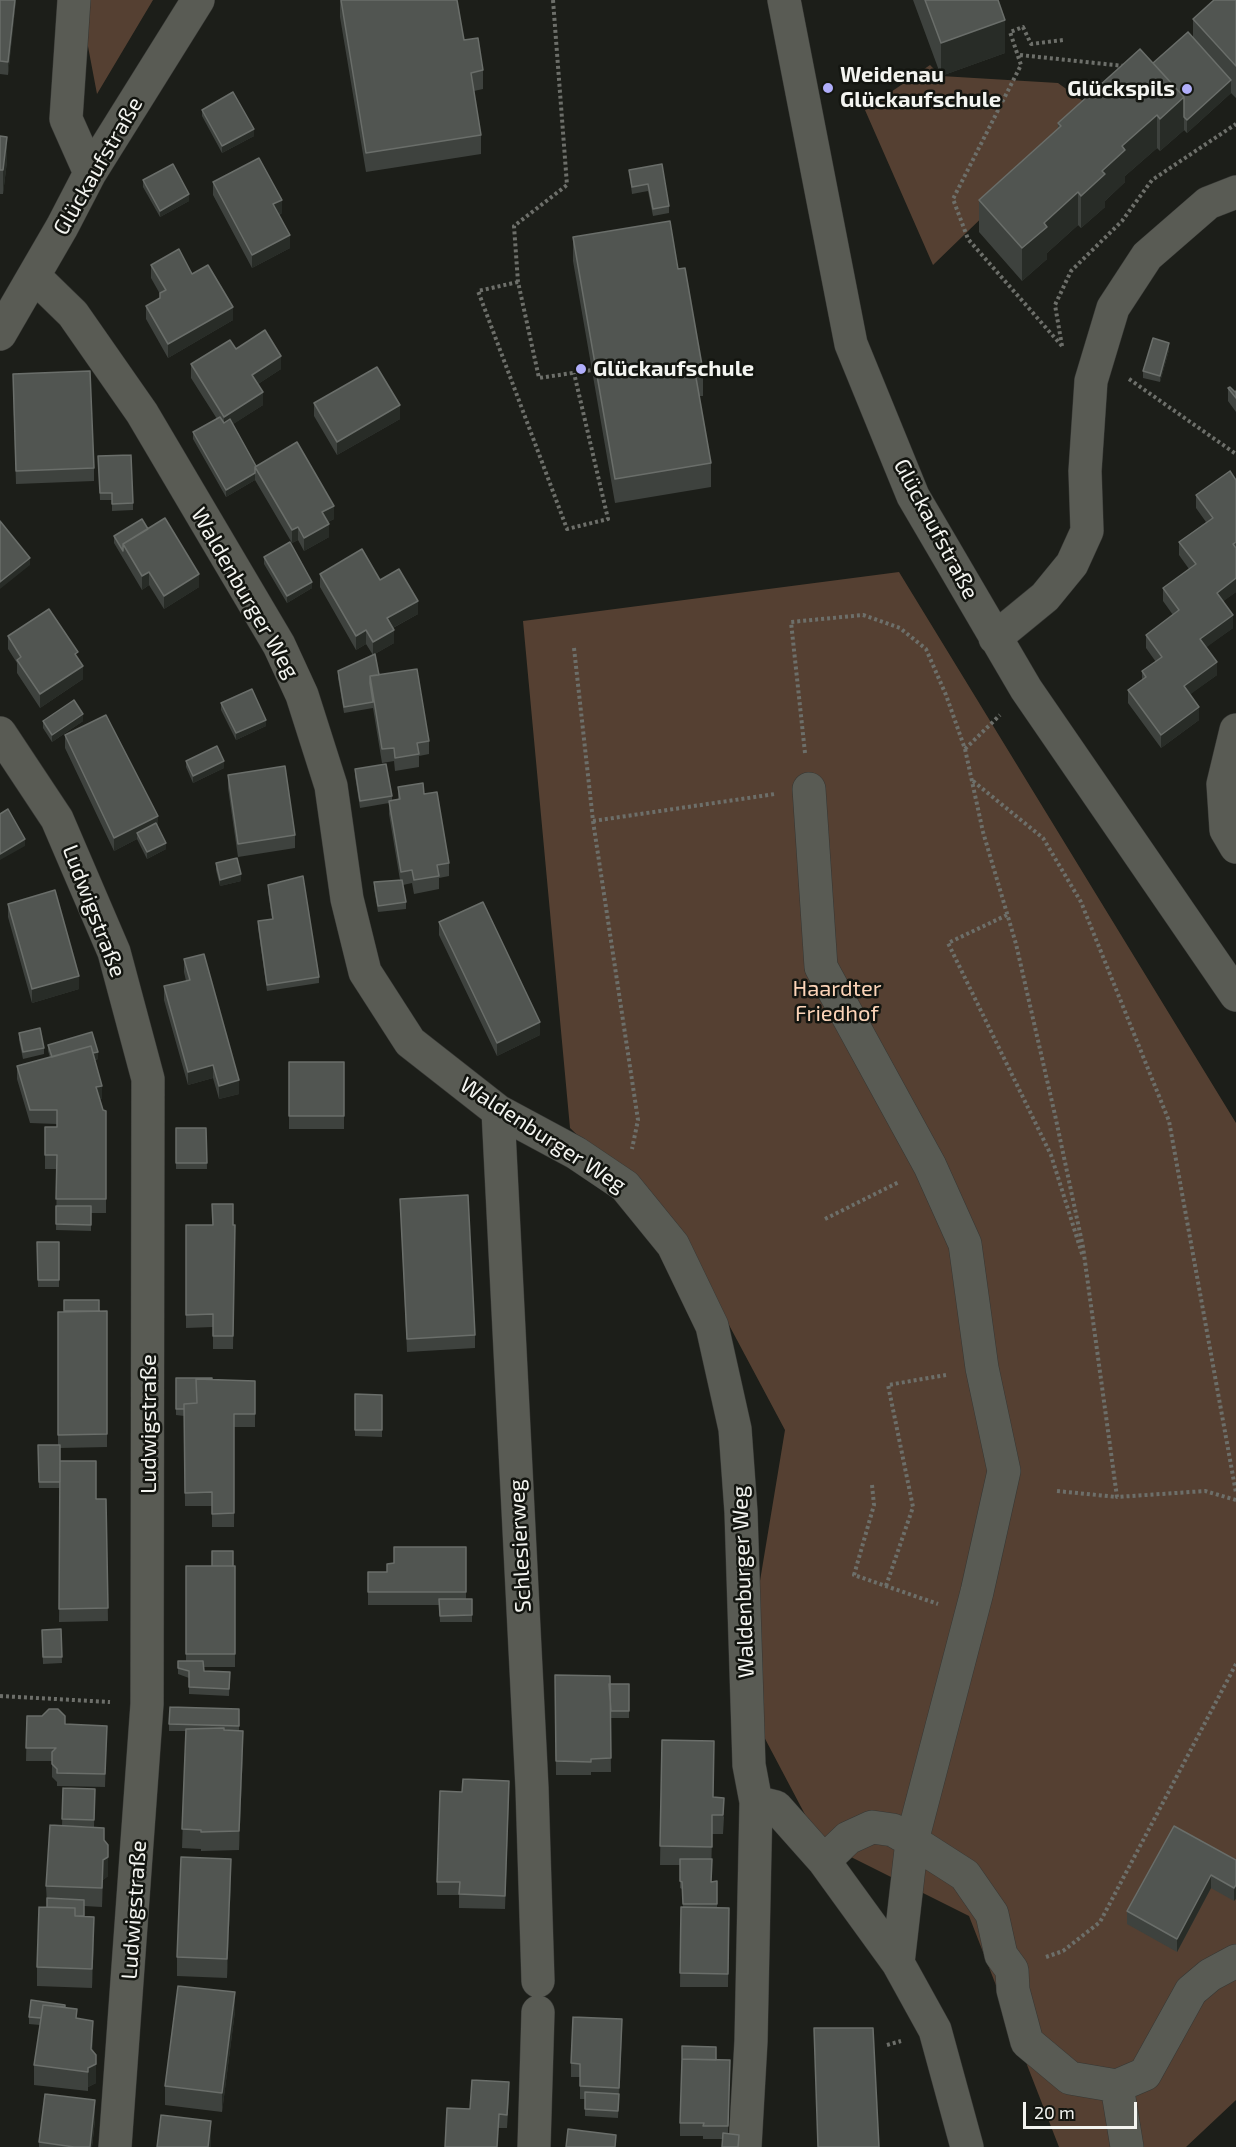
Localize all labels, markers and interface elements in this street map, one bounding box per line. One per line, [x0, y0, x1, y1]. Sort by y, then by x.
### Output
place label: Weidenau Glückaufschule [840, 62, 1001, 113]
place label: Glückspils [1067, 76, 1175, 102]
marker: Weidenau Glückaufschule [821, 81, 835, 95]
marker: Glückspils [1180, 82, 1194, 96]
street label: Glückaufstraße [48, 92, 148, 240]
place label: Glückaufschule [593, 356, 754, 382]
marker: Glückaufschule [574, 362, 588, 376]
street label: Glückaufstraße [888, 454, 984, 604]
street label: Waldenburger Weg [185, 503, 305, 683]
street label: Ludwigstraße [57, 841, 131, 981]
park label: Haardter Friedhof [792, 976, 882, 1028]
street label: Waldenburger Weg [455, 1072, 631, 1198]
street label: Ludwigstraße [136, 1354, 162, 1494]
street label: Schlesierweg [503, 1479, 537, 1613]
street label: Waldenburger Weg [726, 1485, 760, 1679]
street label: Ludwigstraße [116, 1840, 152, 1980]
scale bar [1026, 2090, 1140, 2128]
text: 20 m [1034, 2101, 1075, 2123]

